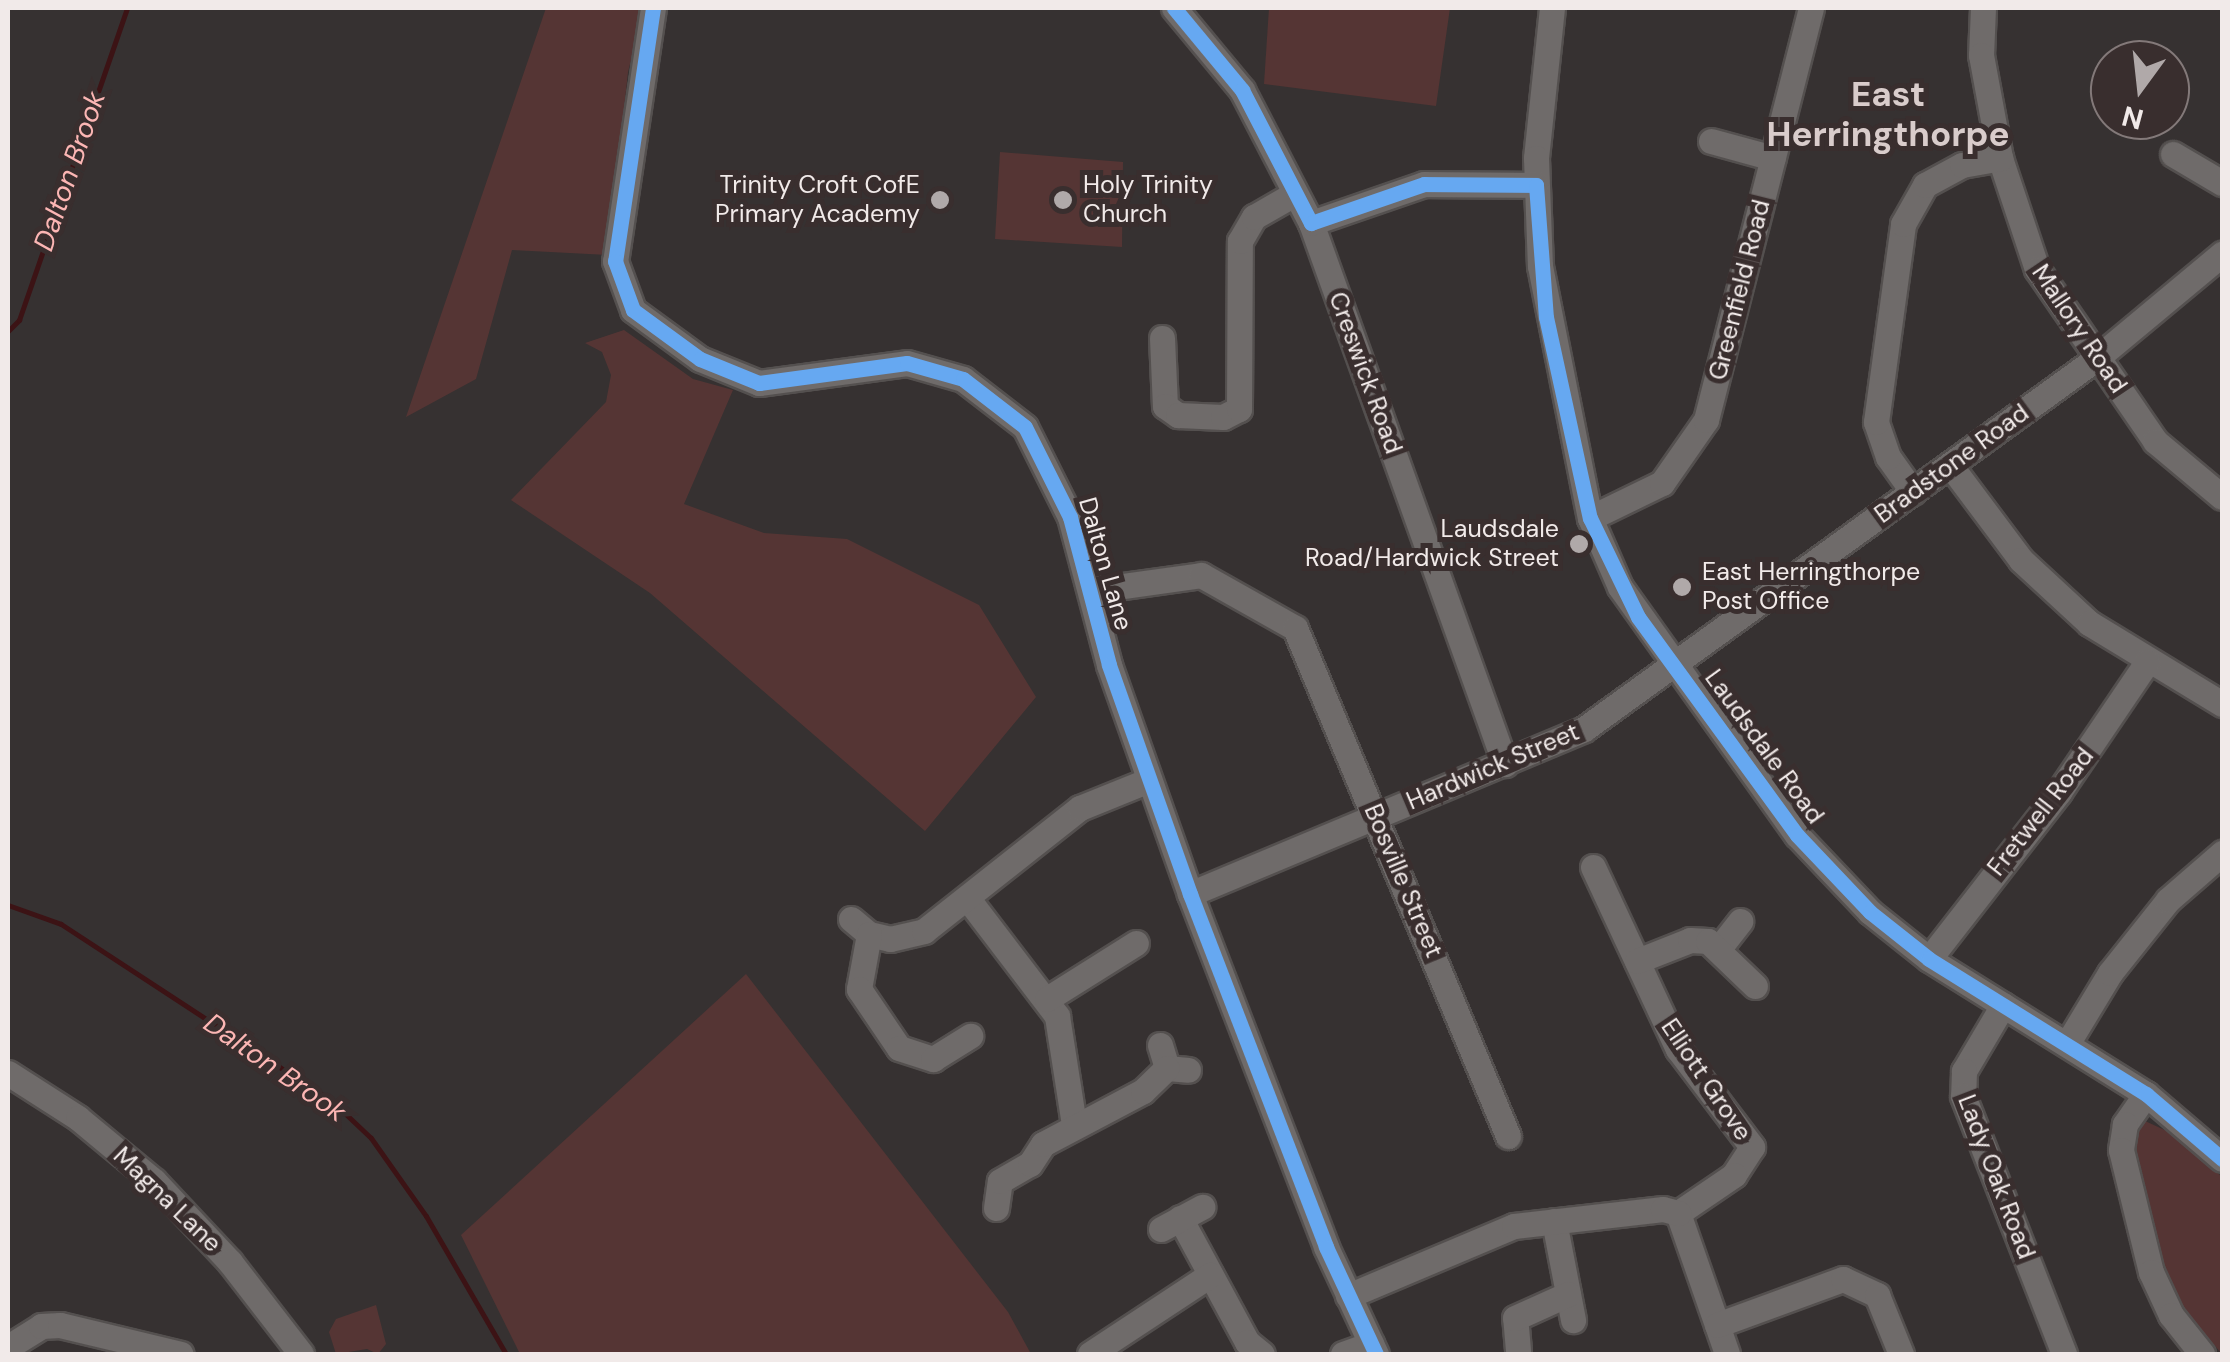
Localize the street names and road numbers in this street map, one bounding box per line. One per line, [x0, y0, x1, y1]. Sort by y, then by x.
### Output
street label: Greenfield Road [1703, 197, 1777, 383]
street label: Mallory Road [2025, 259, 2133, 399]
street label: Creswick Road [1322, 288, 1408, 458]
street label: Bradstone Road [1869, 398, 2035, 530]
street label: Dalton Lane [1072, 494, 1138, 634]
street label: Laudsdale Road [1698, 664, 1830, 830]
street label: Hardwick Street [1402, 717, 1584, 817]
street label: Fretwell Road [1982, 742, 2100, 882]
street label: Bosville Street [1357, 800, 1449, 962]
street label: Elliott Grove [1654, 1013, 1758, 1147]
street label: Lady Oak Road [1951, 1091, 2041, 1263]
street label: Magna Lane [107, 1141, 227, 1259]

